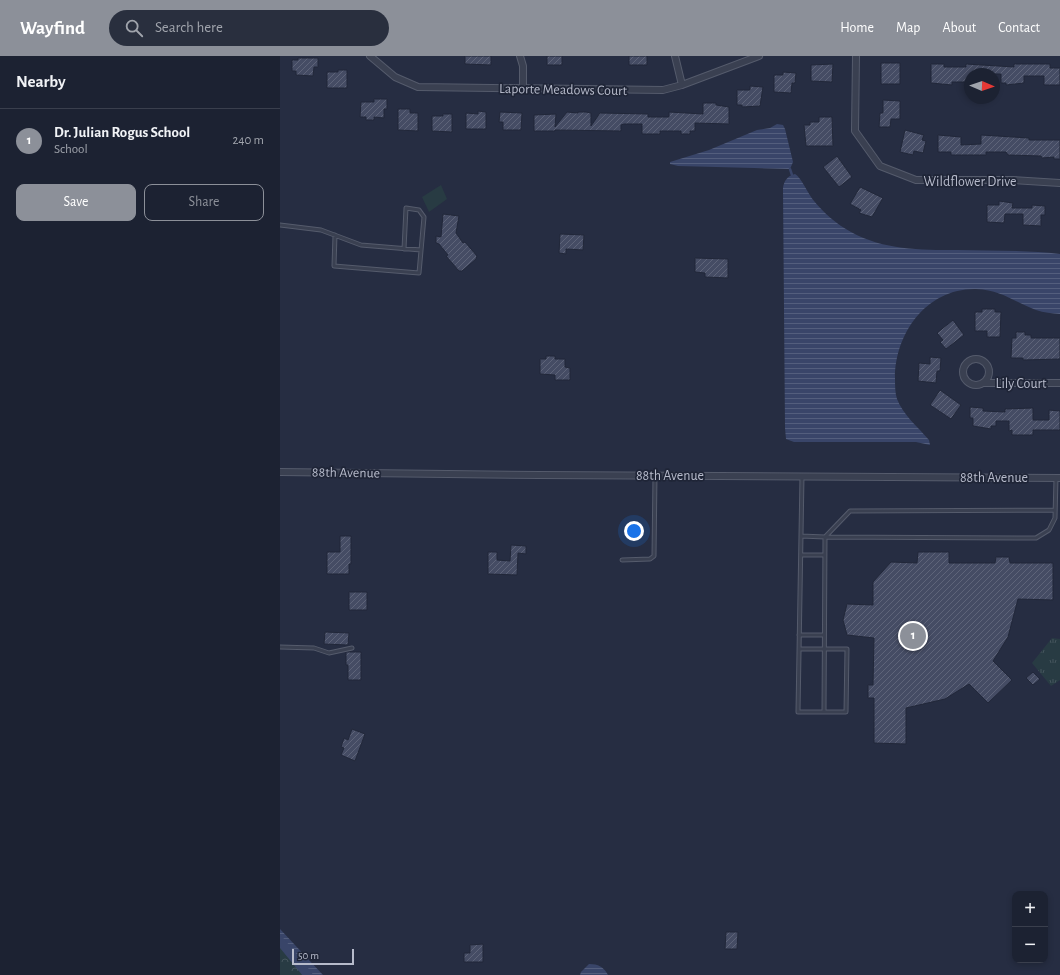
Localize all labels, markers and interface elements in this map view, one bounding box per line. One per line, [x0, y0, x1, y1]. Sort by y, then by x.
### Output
search box [109, 10, 389, 46]
icon: search [123, 17, 145, 39]
text: Wayfind [20, 19, 85, 38]
text: Search here [155, 20, 223, 35]
text: Home [840, 21, 874, 35]
text: Map [896, 21, 920, 35]
text: About [942, 21, 976, 35]
text: Contact [998, 21, 1040, 35]
north arrow [964, 68, 1000, 104]
text: Nearby [16, 73, 66, 90]
street label: Laporte Meadows Court [499, 82, 628, 98]
text: Dr. Julian Rogus School [54, 125, 190, 140]
text: 1 [27, 134, 31, 147]
text: 240 m [232, 134, 264, 147]
text: School [54, 143, 88, 156]
street label: Wildflower Drive [924, 175, 1016, 189]
button: Save [16, 184, 136, 221]
button: Share [144, 184, 264, 221]
street label: Lily Court [996, 377, 1047, 391]
street label: 88th Avenue [312, 465, 380, 481]
street label: 88th Avenue [636, 469, 704, 483]
street label: 88th Avenue [960, 471, 1028, 485]
your location [624, 521, 644, 541]
pin: 1 [900, 621, 926, 651]
map controls [1012, 891, 1048, 963]
button: + [1012, 891, 1048, 927]
button: − [1012, 927, 1048, 963]
scale bar [292, 947, 354, 966]
text: 50 m [298, 950, 319, 961]

